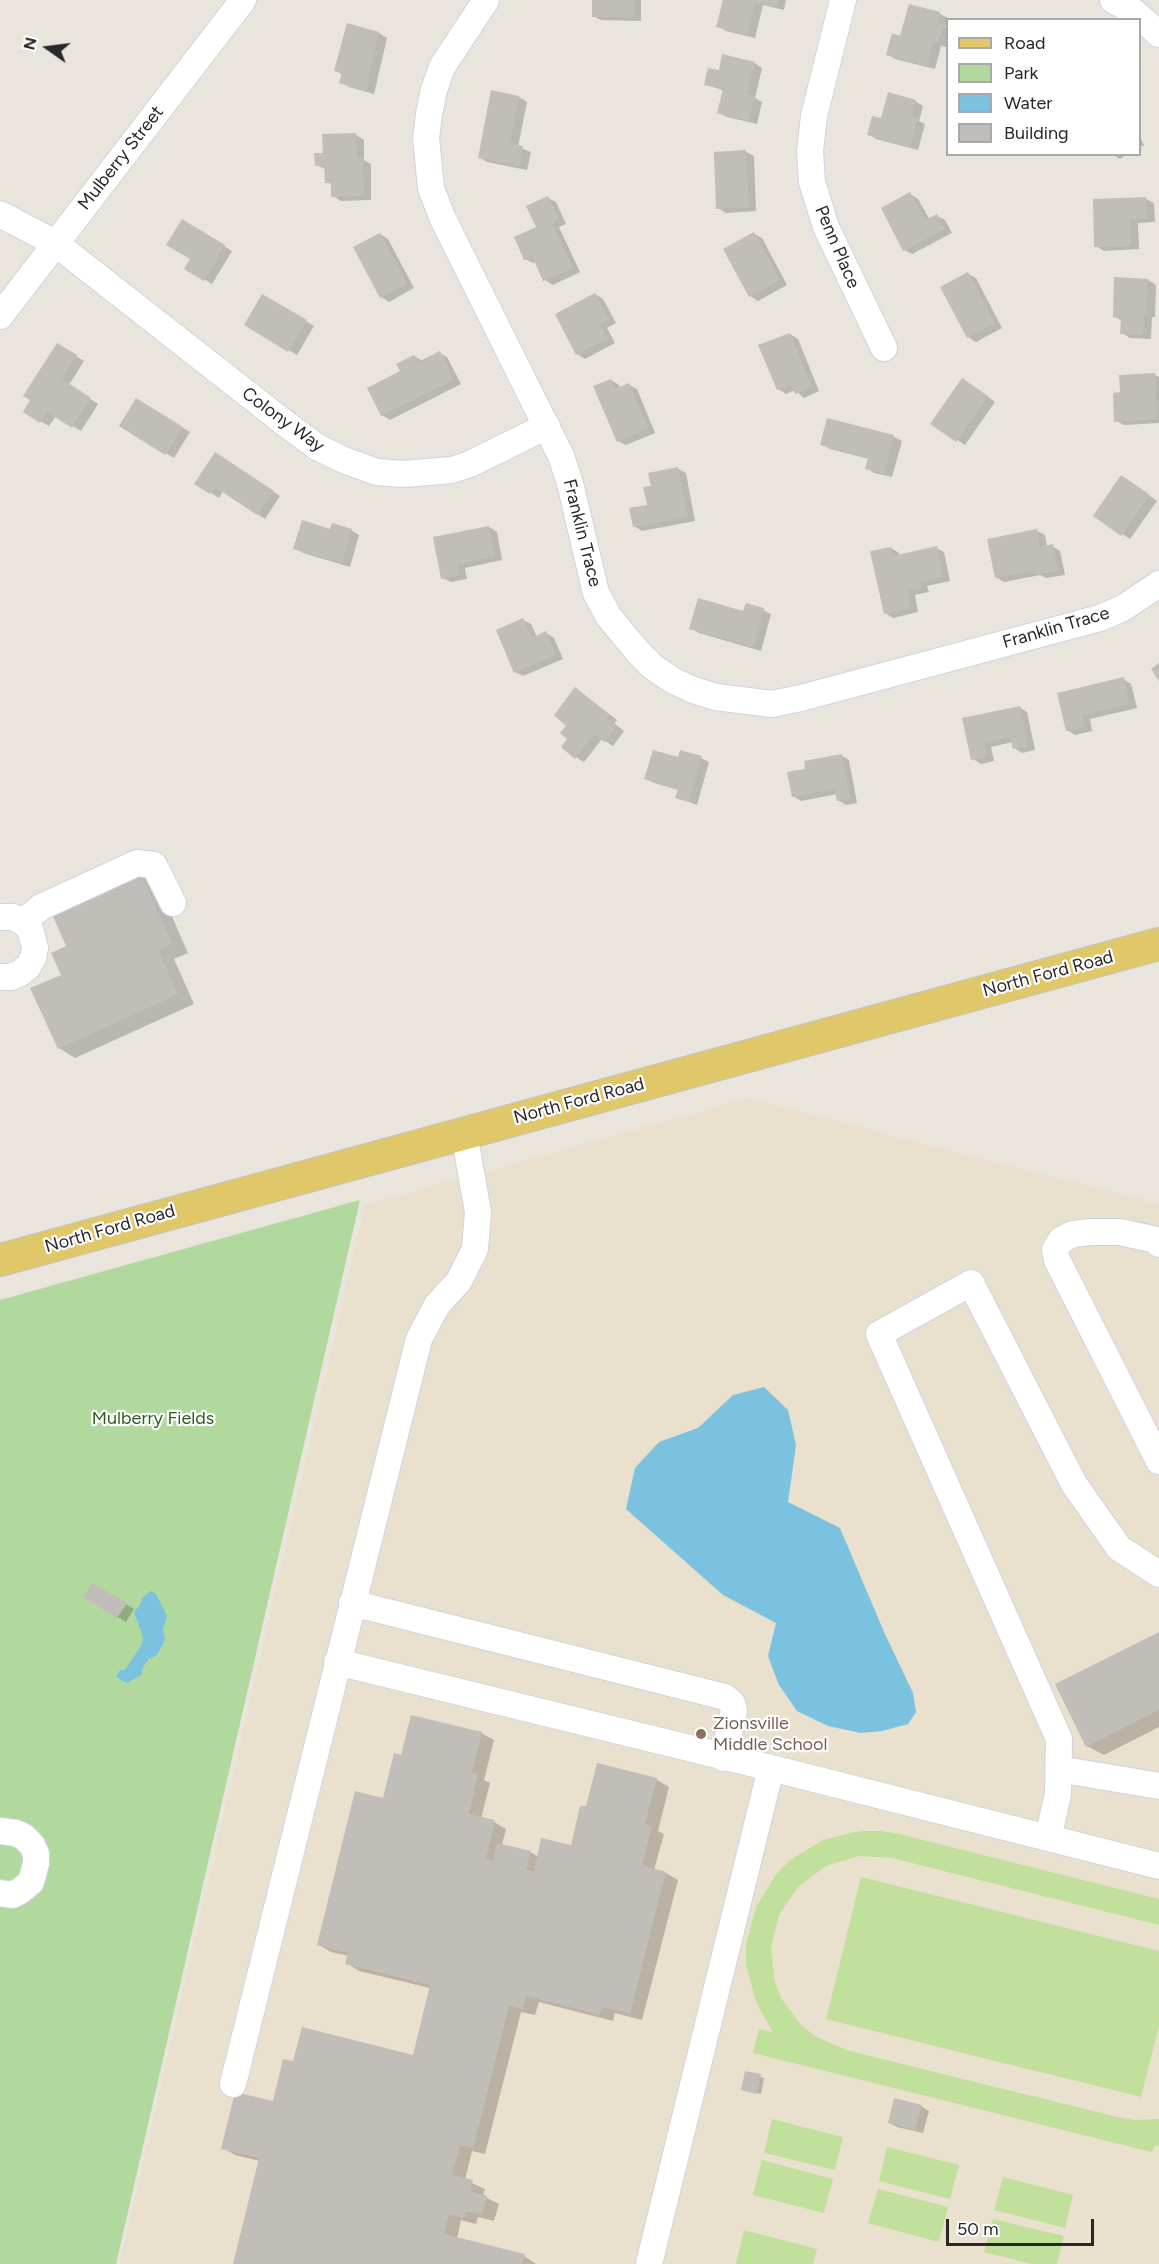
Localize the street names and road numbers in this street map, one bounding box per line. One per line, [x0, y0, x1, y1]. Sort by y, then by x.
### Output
street label: Mulberry Street [74, 102, 168, 214]
street label: Penn Place [810, 202, 864, 292]
street label: Colony Way [238, 383, 328, 457]
street label: Franklin Trace [558, 477, 606, 589]
street label: Franklin Trace [1000, 602, 1112, 654]
street label: North Ford Road [980, 946, 1116, 1002]
street label: North Ford Road [511, 1073, 647, 1129]
street label: North Ford Road [42, 1200, 178, 1258]

